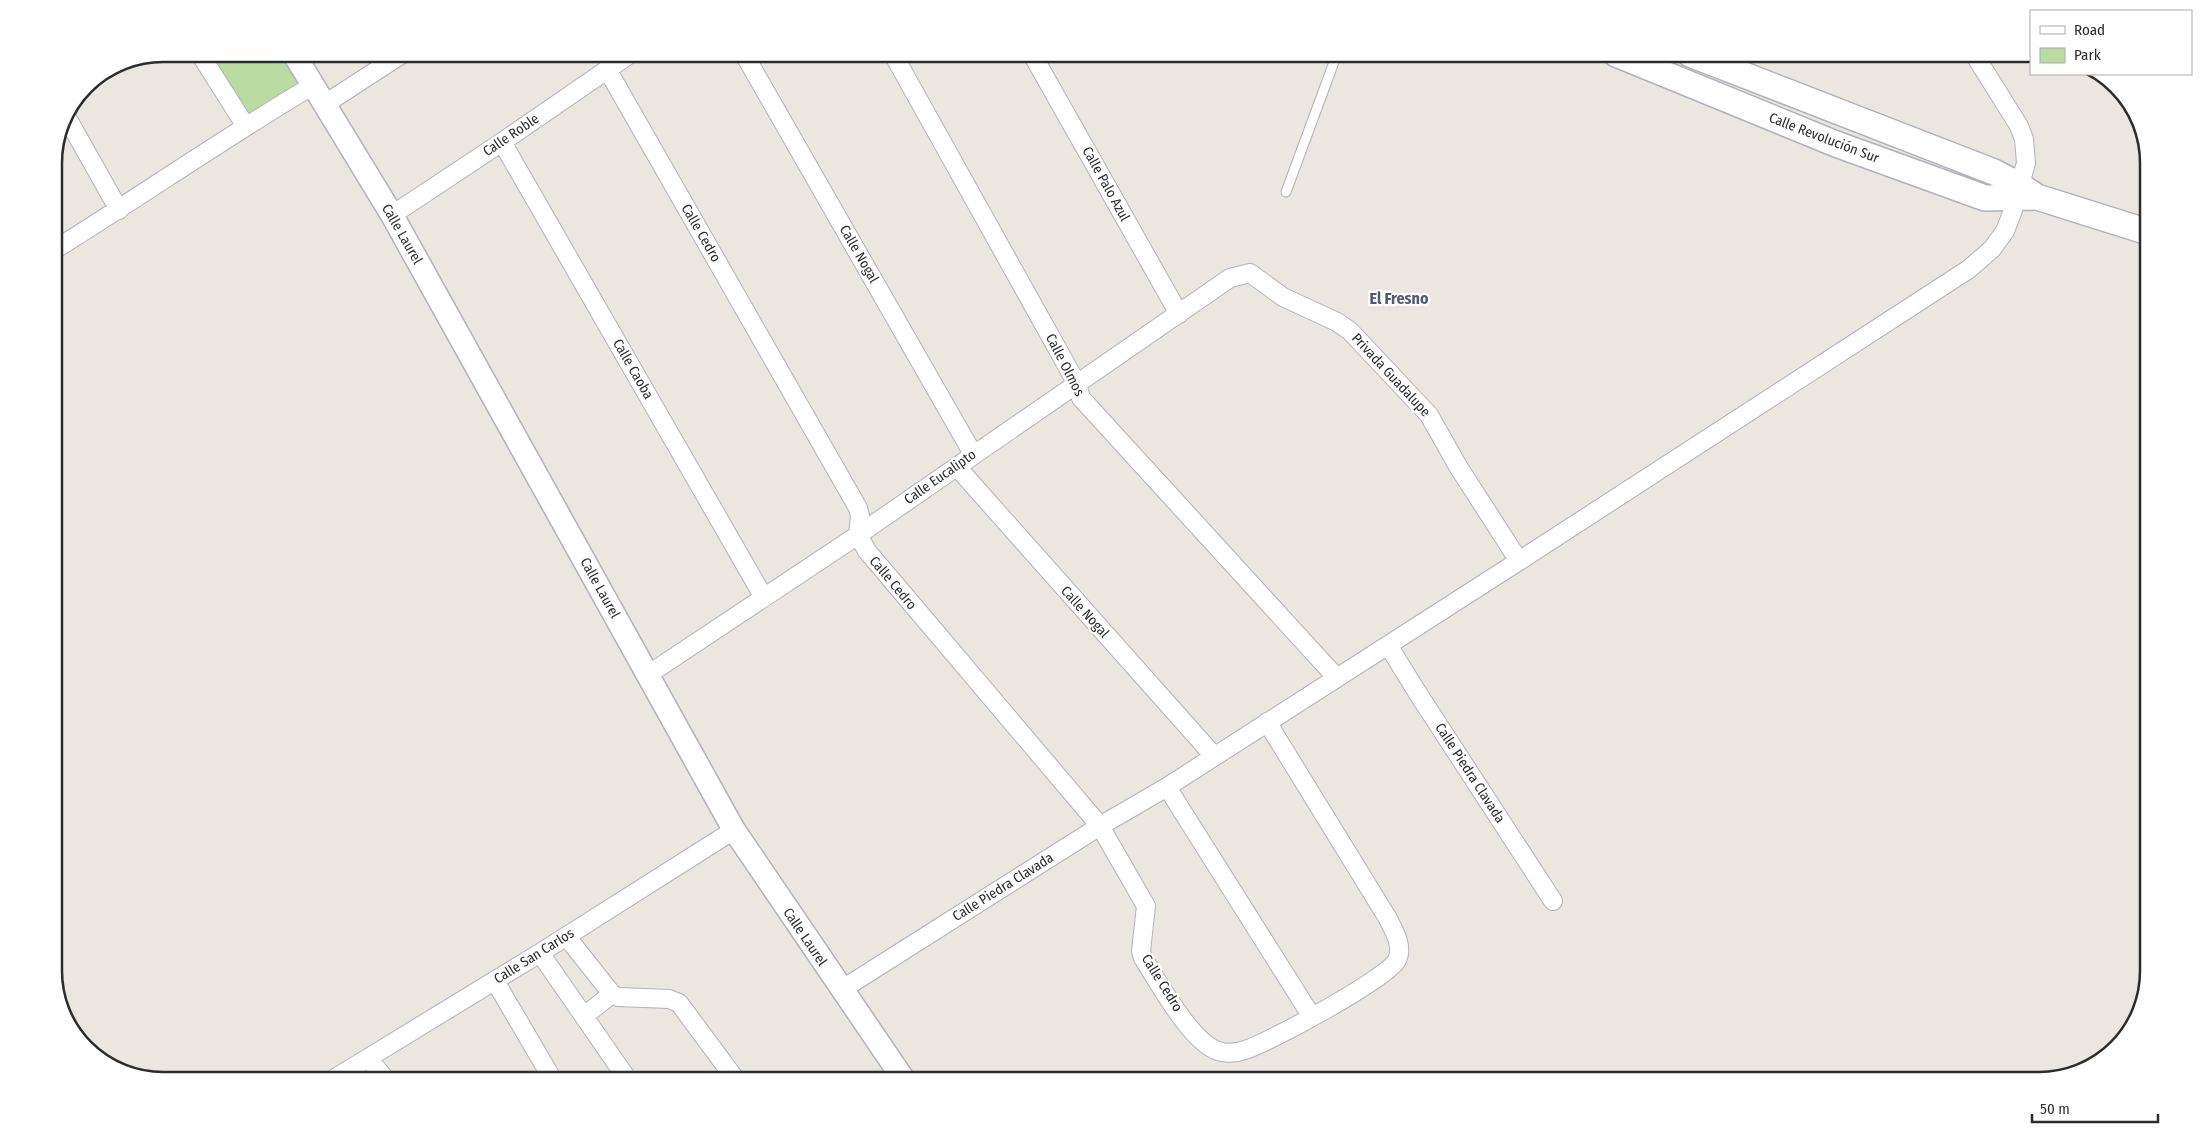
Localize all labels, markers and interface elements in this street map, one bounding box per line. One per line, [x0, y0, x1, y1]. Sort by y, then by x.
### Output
legend [2030, 10, 2192, 75]
text: Road [2074, 21, 2105, 39]
text: Park [2074, 46, 2101, 64]
street label: Calle Revolución Sur [1766, 109, 1882, 167]
street label: Calle Roble [480, 110, 542, 160]
street label: Calle Palo Azul [1079, 144, 1134, 225]
street label: Calle Laurel [378, 201, 426, 267]
street label: Calle Cedro [678, 201, 724, 265]
street label: Calle Nogal [836, 222, 882, 286]
district label: El Fresno [1369, 289, 1429, 308]
street label: Privada Guadalupe [1348, 330, 1434, 420]
street label: Calle Olmos [1042, 331, 1088, 399]
street label: Calle Caoba [609, 336, 657, 402]
street label: Calle Eucalipto [901, 446, 979, 508]
street label: Calle Cedro [866, 553, 920, 613]
street label: Calle Laurel [576, 555, 624, 622]
street label: Calle Nogal [1057, 583, 1113, 642]
street label: Calle Piedra Clavada [1431, 720, 1509, 826]
street label: Calle Piedra Clavada [949, 849, 1057, 925]
street label: Calle Laurel [779, 905, 831, 970]
street label: Calle San Carlos [491, 925, 577, 987]
street label: Calle Cedro [1138, 951, 1186, 1015]
scale bar [2032, 1092, 2158, 1124]
text: 50 m [2040, 1100, 2070, 1118]

